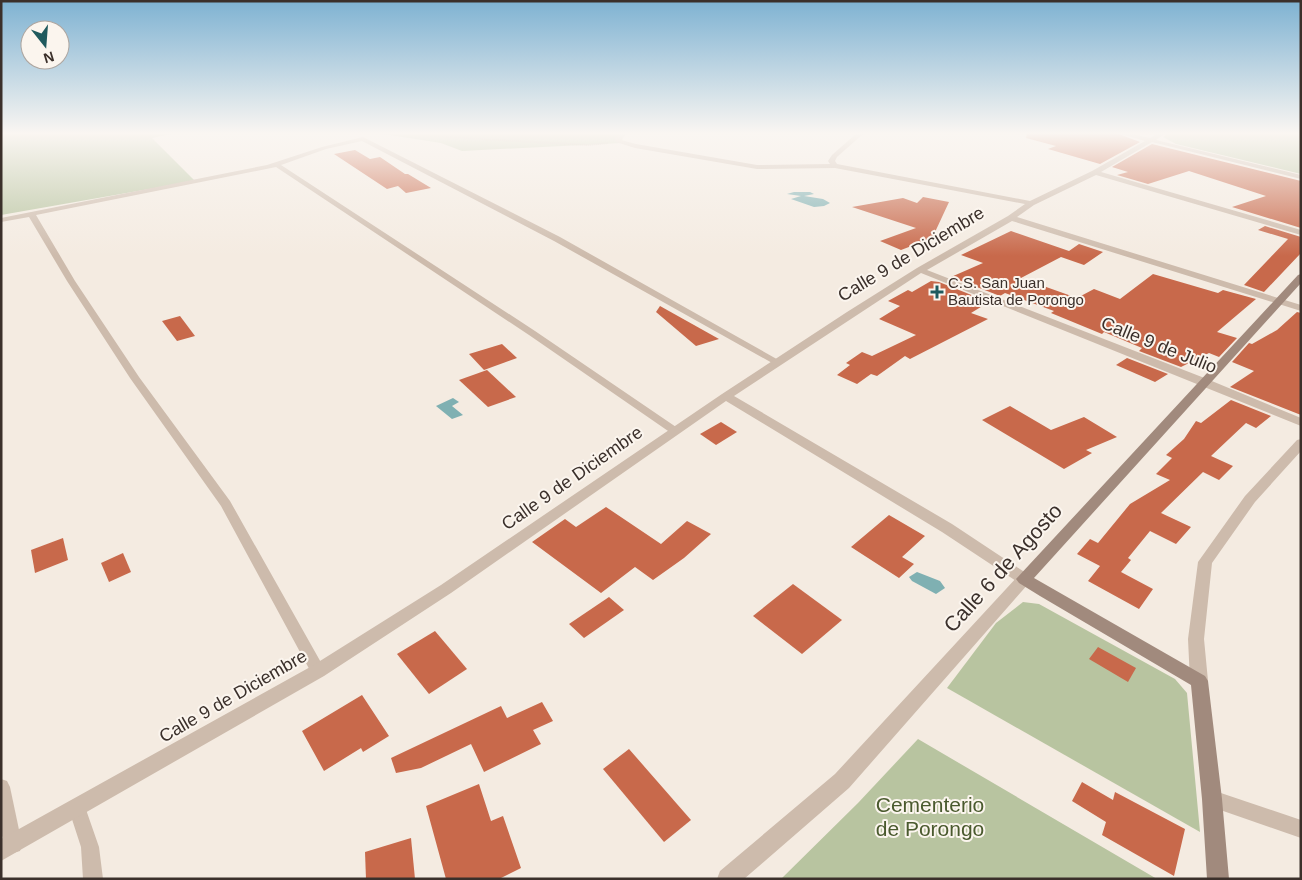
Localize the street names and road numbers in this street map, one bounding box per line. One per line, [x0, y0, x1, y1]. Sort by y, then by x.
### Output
street label: Calle 9 de Diciembre [834, 202, 988, 306]
street label: Calle 9 de Julio [1098, 313, 1220, 377]
street label: Calle 9 de Diciembre [498, 422, 646, 534]
street label: Calle 6 de Agosto [939, 499, 1066, 637]
street label: Calle 9 de Diciembre [156, 646, 310, 746]

